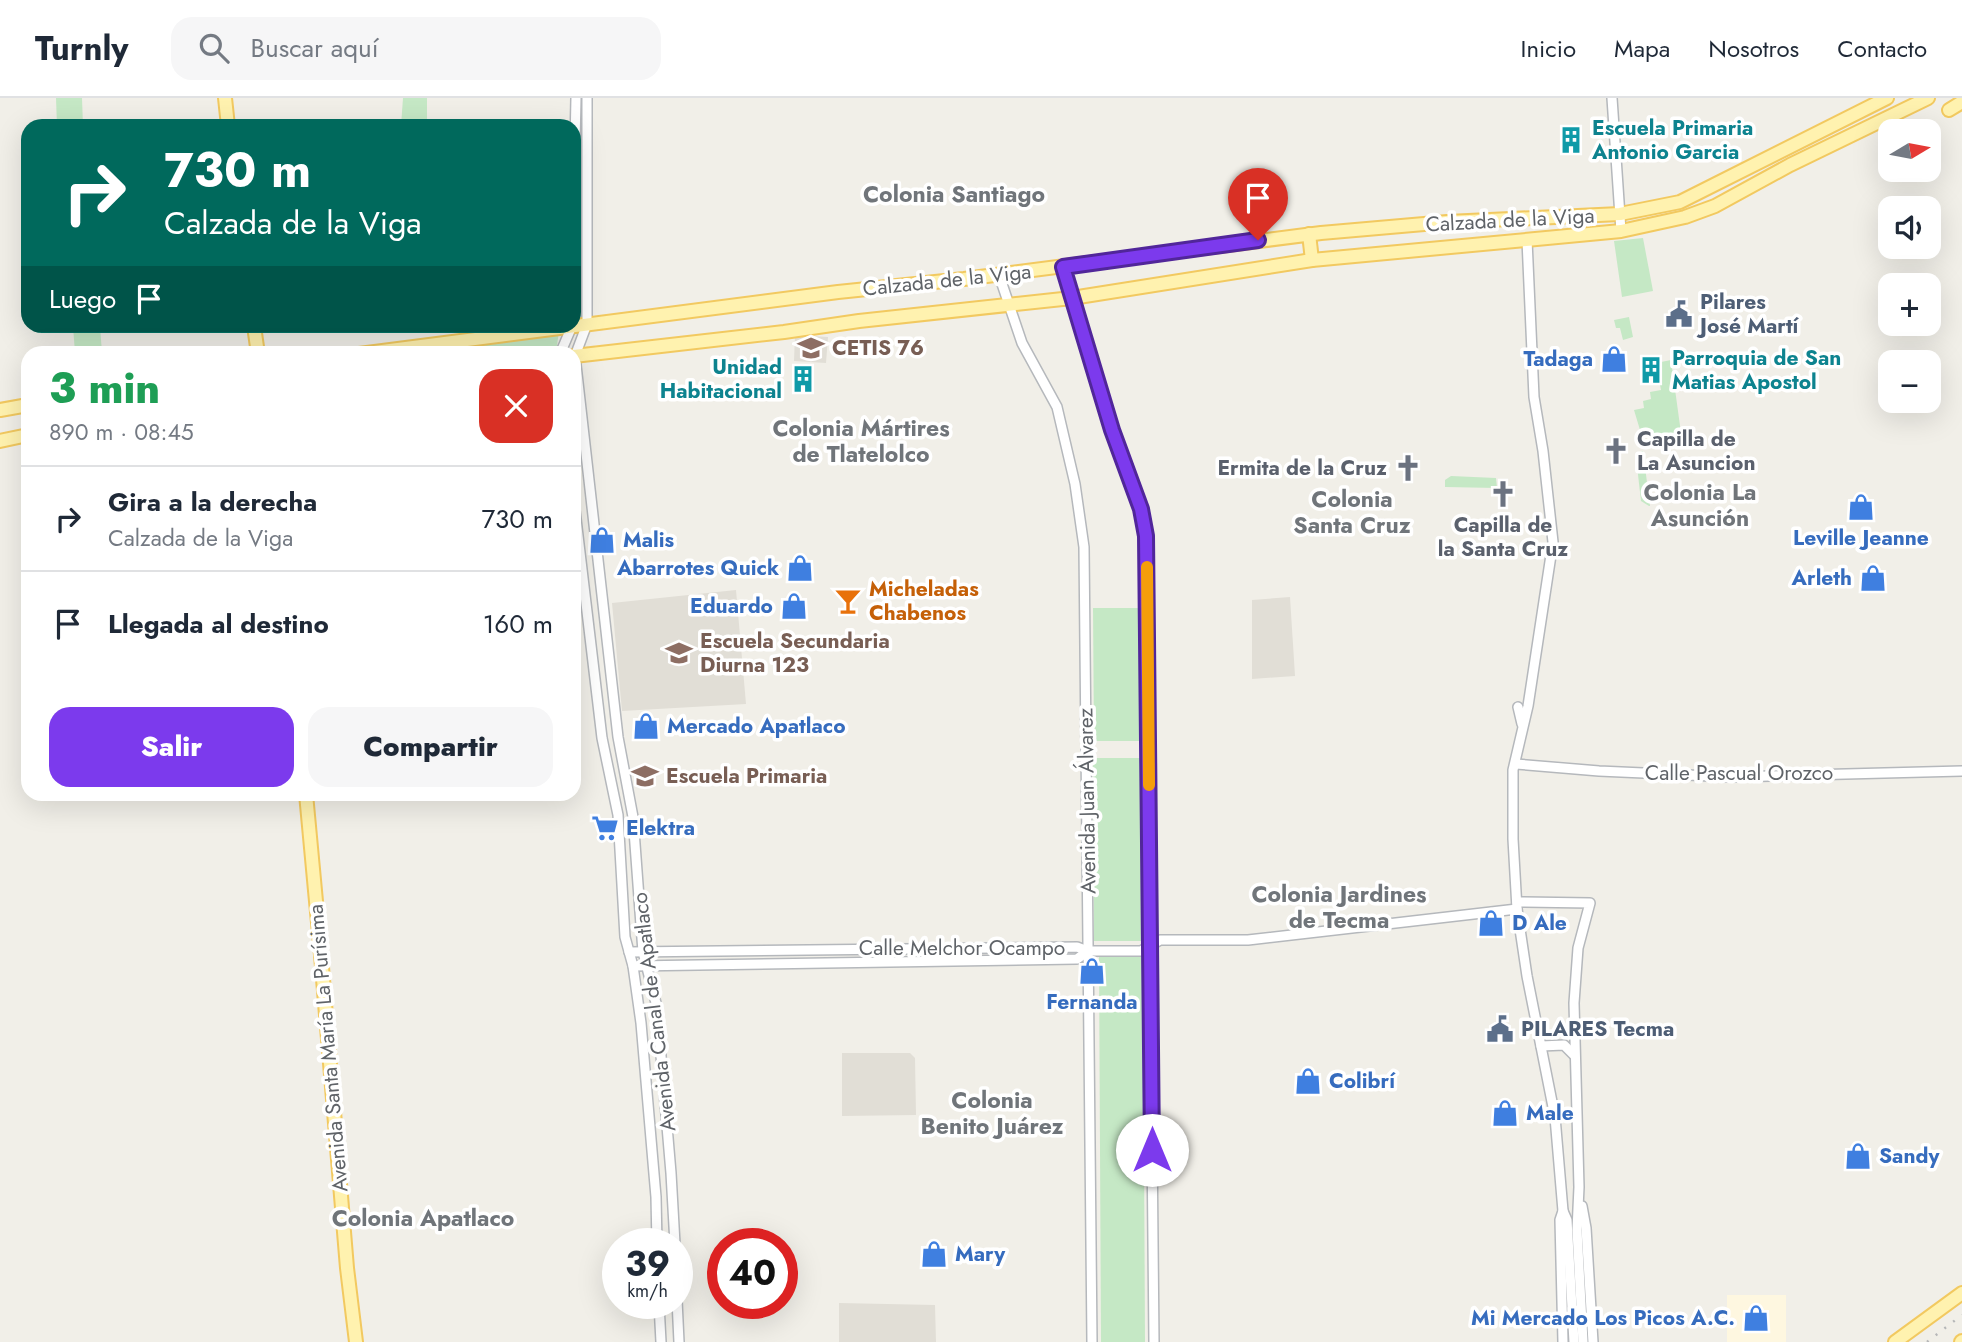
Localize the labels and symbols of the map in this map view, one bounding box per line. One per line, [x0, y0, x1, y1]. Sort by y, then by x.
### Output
place label: Escuela Primaria Antonio Garcia [1591, 113, 1753, 167]
north arrow [1878, 119, 1941, 182]
building icon: Escuela Primaria Antonio Garcia [1556, 125, 1586, 155]
pin [1228, 168, 1288, 240]
district label: Colonia Santiago [863, 177, 1045, 211]
street label: Calzada de la Viga [1425, 201, 1595, 239]
street label: Calzada de la Viga [861, 256, 1033, 304]
place label: Pilares José Martí [1696, 287, 1800, 341]
public building icon: Pilares José Martí [1664, 299, 1694, 329]
school or university icon: CETIS 76 [796, 333, 826, 363]
place label: CETIS 76 [832, 333, 924, 363]
place label: Parroquia de San Matias Apostol [1672, 343, 1841, 397]
place label: Tadaga [1524, 344, 1593, 374]
shop icon: Tadaga [1599, 344, 1629, 374]
place label: Unidad Habitacional [660, 352, 782, 406]
building icon: Parroquia de San Matias Apostol [1636, 355, 1666, 385]
building icon: Unidad Habitacional [788, 364, 818, 394]
district label: Colonia Mártires de Tlatelolco [772, 411, 950, 471]
place label: Capilla de La Asuncion [1637, 424, 1756, 478]
church icon: Capilla de La Asuncion [1601, 436, 1631, 466]
place label: Ermita de la Cruz [1217, 453, 1387, 483]
church icon: Ermita de la Cruz [1393, 453, 1423, 483]
district label: Colonia La Asunción [1644, 475, 1756, 535]
church icon: Capilla de la Santa Cruz [1488, 479, 1518, 509]
district label: Colonia Santa Cruz [1293, 482, 1411, 542]
shop icon: Leville Jeanne [1846, 492, 1876, 522]
place label: Capilla de la Santa Cruz [1438, 510, 1568, 564]
place label: Leville Jeanne [1793, 523, 1929, 553]
shop icon: Malis [587, 525, 617, 555]
place label: Malis [623, 525, 674, 555]
place label: Abarrotes Quick [616, 553, 779, 583]
shop icon: Abarrotes Quick [785, 553, 815, 583]
place label: Arleth [1791, 563, 1852, 593]
shop icon: Arleth [1858, 563, 1888, 593]
place label: Micheladas Chabenos [869, 574, 979, 628]
bar icon: Micheladas Chabenos [833, 586, 863, 616]
place label: Eduardo [690, 591, 773, 621]
shop icon: Eduardo [779, 591, 809, 621]
place label: Escuela Secundaria Diurna 123 [700, 626, 890, 680]
school or university icon: Escuela Secundaria Diurna 123 [664, 638, 694, 668]
street label: Avenida Juan Álvarez [1070, 707, 1104, 894]
shop icon: Mercado Apatlaco [631, 711, 661, 741]
place label: Mercado Apatlaco [667, 711, 846, 741]
street label: Calle Pascual Orozco [1645, 758, 1833, 788]
school or university icon: Escuela Primaria [630, 761, 660, 791]
place label: Escuela Primaria [666, 761, 827, 791]
supermarket icon: Elektra [590, 813, 620, 843]
place label: Elektra [626, 813, 695, 843]
district label: Colonia Jardines de Tecma [1251, 877, 1427, 937]
street label: Avenida Canal de Apatlaco [624, 891, 684, 1133]
street label: Avenida Santa María La Purísima [300, 903, 356, 1193]
shop icon: D Ale [1476, 908, 1506, 938]
place label: D Ale [1512, 908, 1567, 938]
street label: Calle Melchor Ocampo [859, 933, 1065, 963]
shop icon: Fernanda [1077, 956, 1107, 986]
place label: Fernanda [1046, 987, 1138, 1017]
public building icon: PILARES Tecma [1485, 1014, 1515, 1044]
place label: PILARES Tecma [1521, 1014, 1674, 1044]
shop icon: Colibrí [1293, 1066, 1323, 1096]
place label: Colibrí [1329, 1066, 1396, 1096]
district label: Colonia Benito Juárez [920, 1083, 1064, 1143]
shop icon: Male [1490, 1098, 1520, 1128]
place label: Male [1526, 1098, 1574, 1128]
position arrow [1115, 1113, 1189, 1187]
shop icon: Sandy [1843, 1141, 1873, 1171]
place label: Sandy [1879, 1141, 1940, 1171]
district label: Colonia Apatlaco [332, 1201, 514, 1235]
speed limit sign: 40 [707, 1228, 798, 1319]
shop icon: Mary [919, 1239, 949, 1269]
place label: Mary [955, 1239, 1006, 1269]
place label: Mi Mercado Los Picos A.C. [1471, 1303, 1735, 1333]
shop icon: Mi Mercado Los Picos A.C. [1741, 1303, 1771, 1333]

